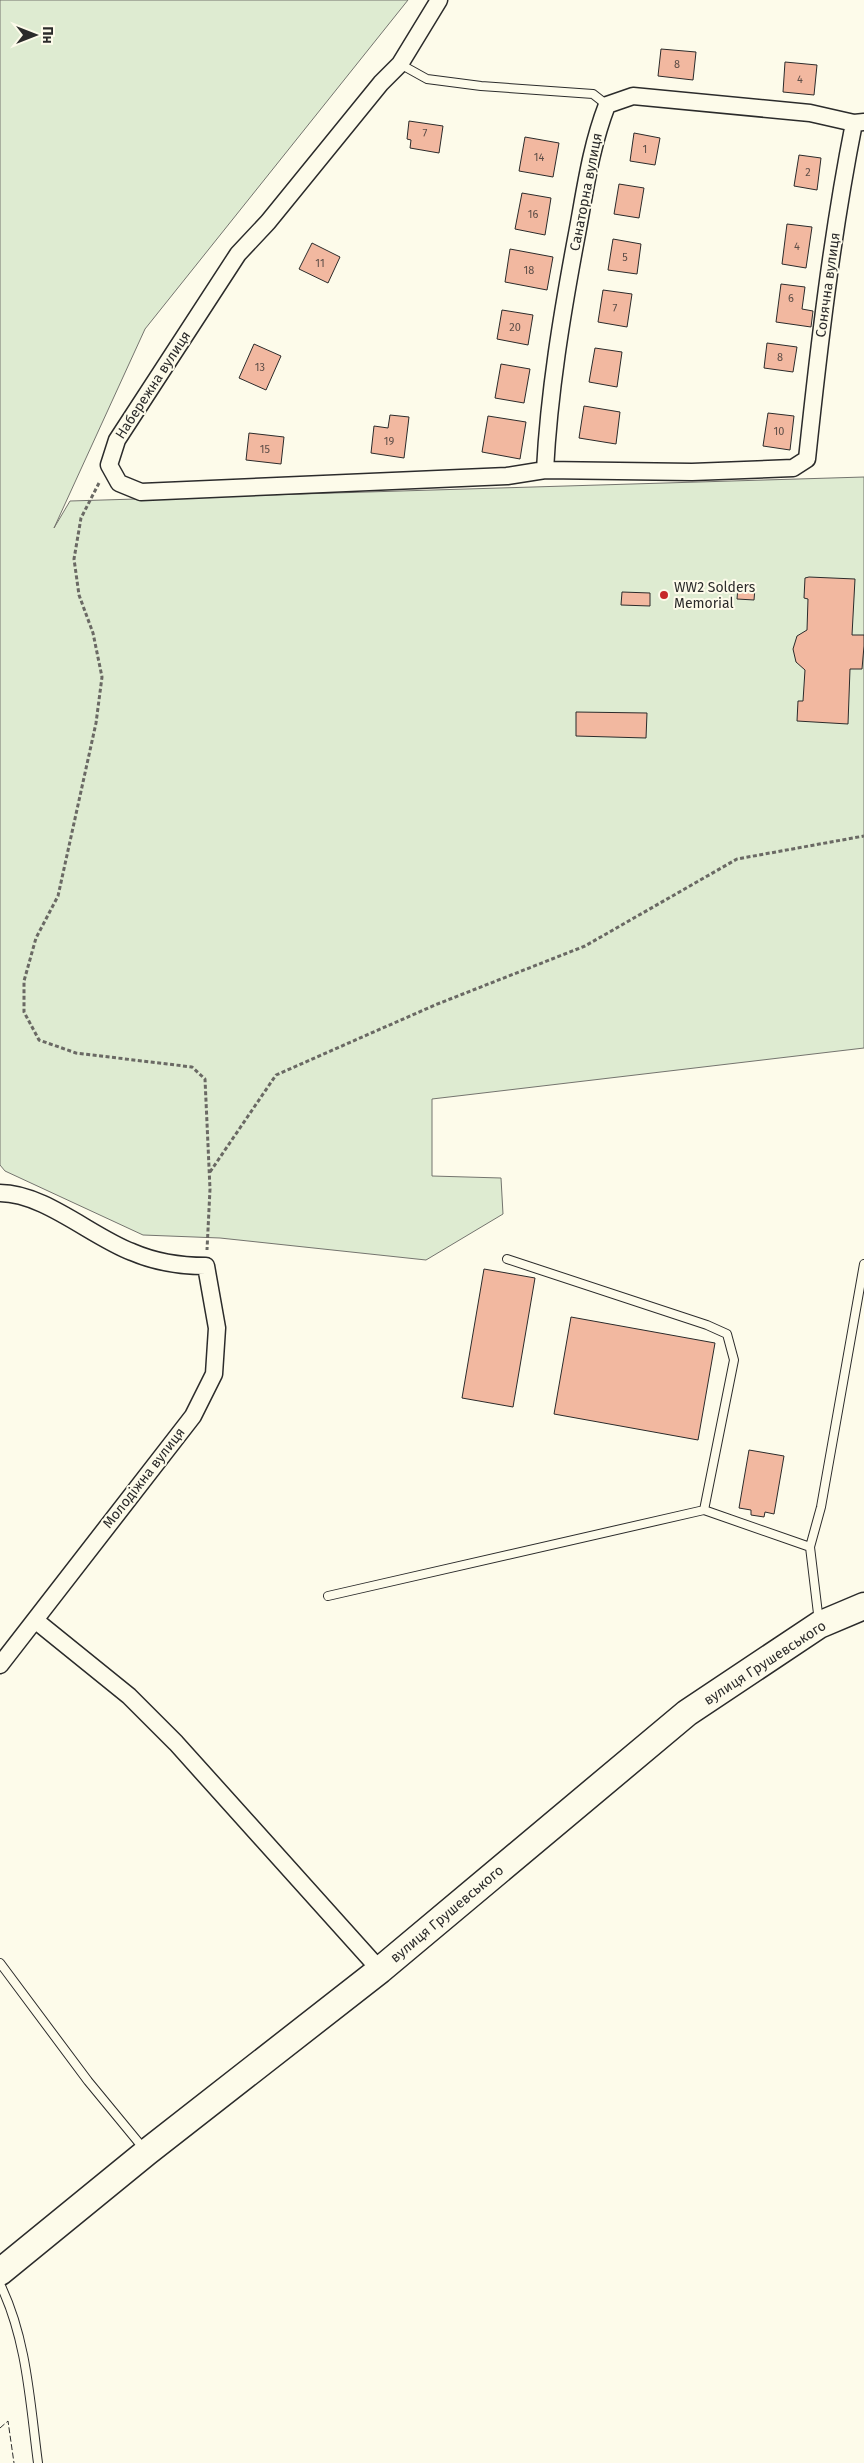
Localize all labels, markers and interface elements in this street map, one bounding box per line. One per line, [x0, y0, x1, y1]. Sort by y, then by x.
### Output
north arrow [10, 10, 60, 60]
text: Пн [39, 26, 56, 44]
house number: 8 [674, 58, 680, 71]
house number: 4 [797, 73, 803, 86]
house number: 7 [423, 127, 428, 140]
street label: Санаторна вулиця [566, 132, 606, 252]
house number: 1 [643, 143, 647, 156]
house number: 14 [534, 151, 544, 164]
house number: 2 [805, 166, 811, 179]
house number: 16 [528, 208, 538, 221]
street label: Сонячна вулиця [812, 231, 844, 339]
house number: 4 [794, 240, 800, 253]
house number: 5 [622, 251, 628, 264]
house number: 11 [315, 257, 325, 270]
house number: 18 [524, 264, 534, 277]
house number: 6 [788, 292, 794, 305]
house number: 7 [613, 302, 618, 315]
house number: 20 [509, 321, 521, 334]
street label: Набережна вулиця [112, 328, 194, 442]
house number: 8 [777, 351, 783, 364]
house number: 13 [255, 361, 265, 374]
house number: 10 [774, 425, 784, 438]
house number: 19 [384, 435, 394, 448]
house number: 15 [260, 443, 271, 456]
place label: WW2 Solders Memorial [674, 579, 756, 612]
marker: WW2 Solders Memorial [658, 589, 670, 601]
street label: Молодіжна вулиця [99, 1424, 189, 1532]
street label: вулиця Грушевського [701, 1617, 829, 1709]
street label: вулиця Грушевського [387, 1862, 507, 1966]

